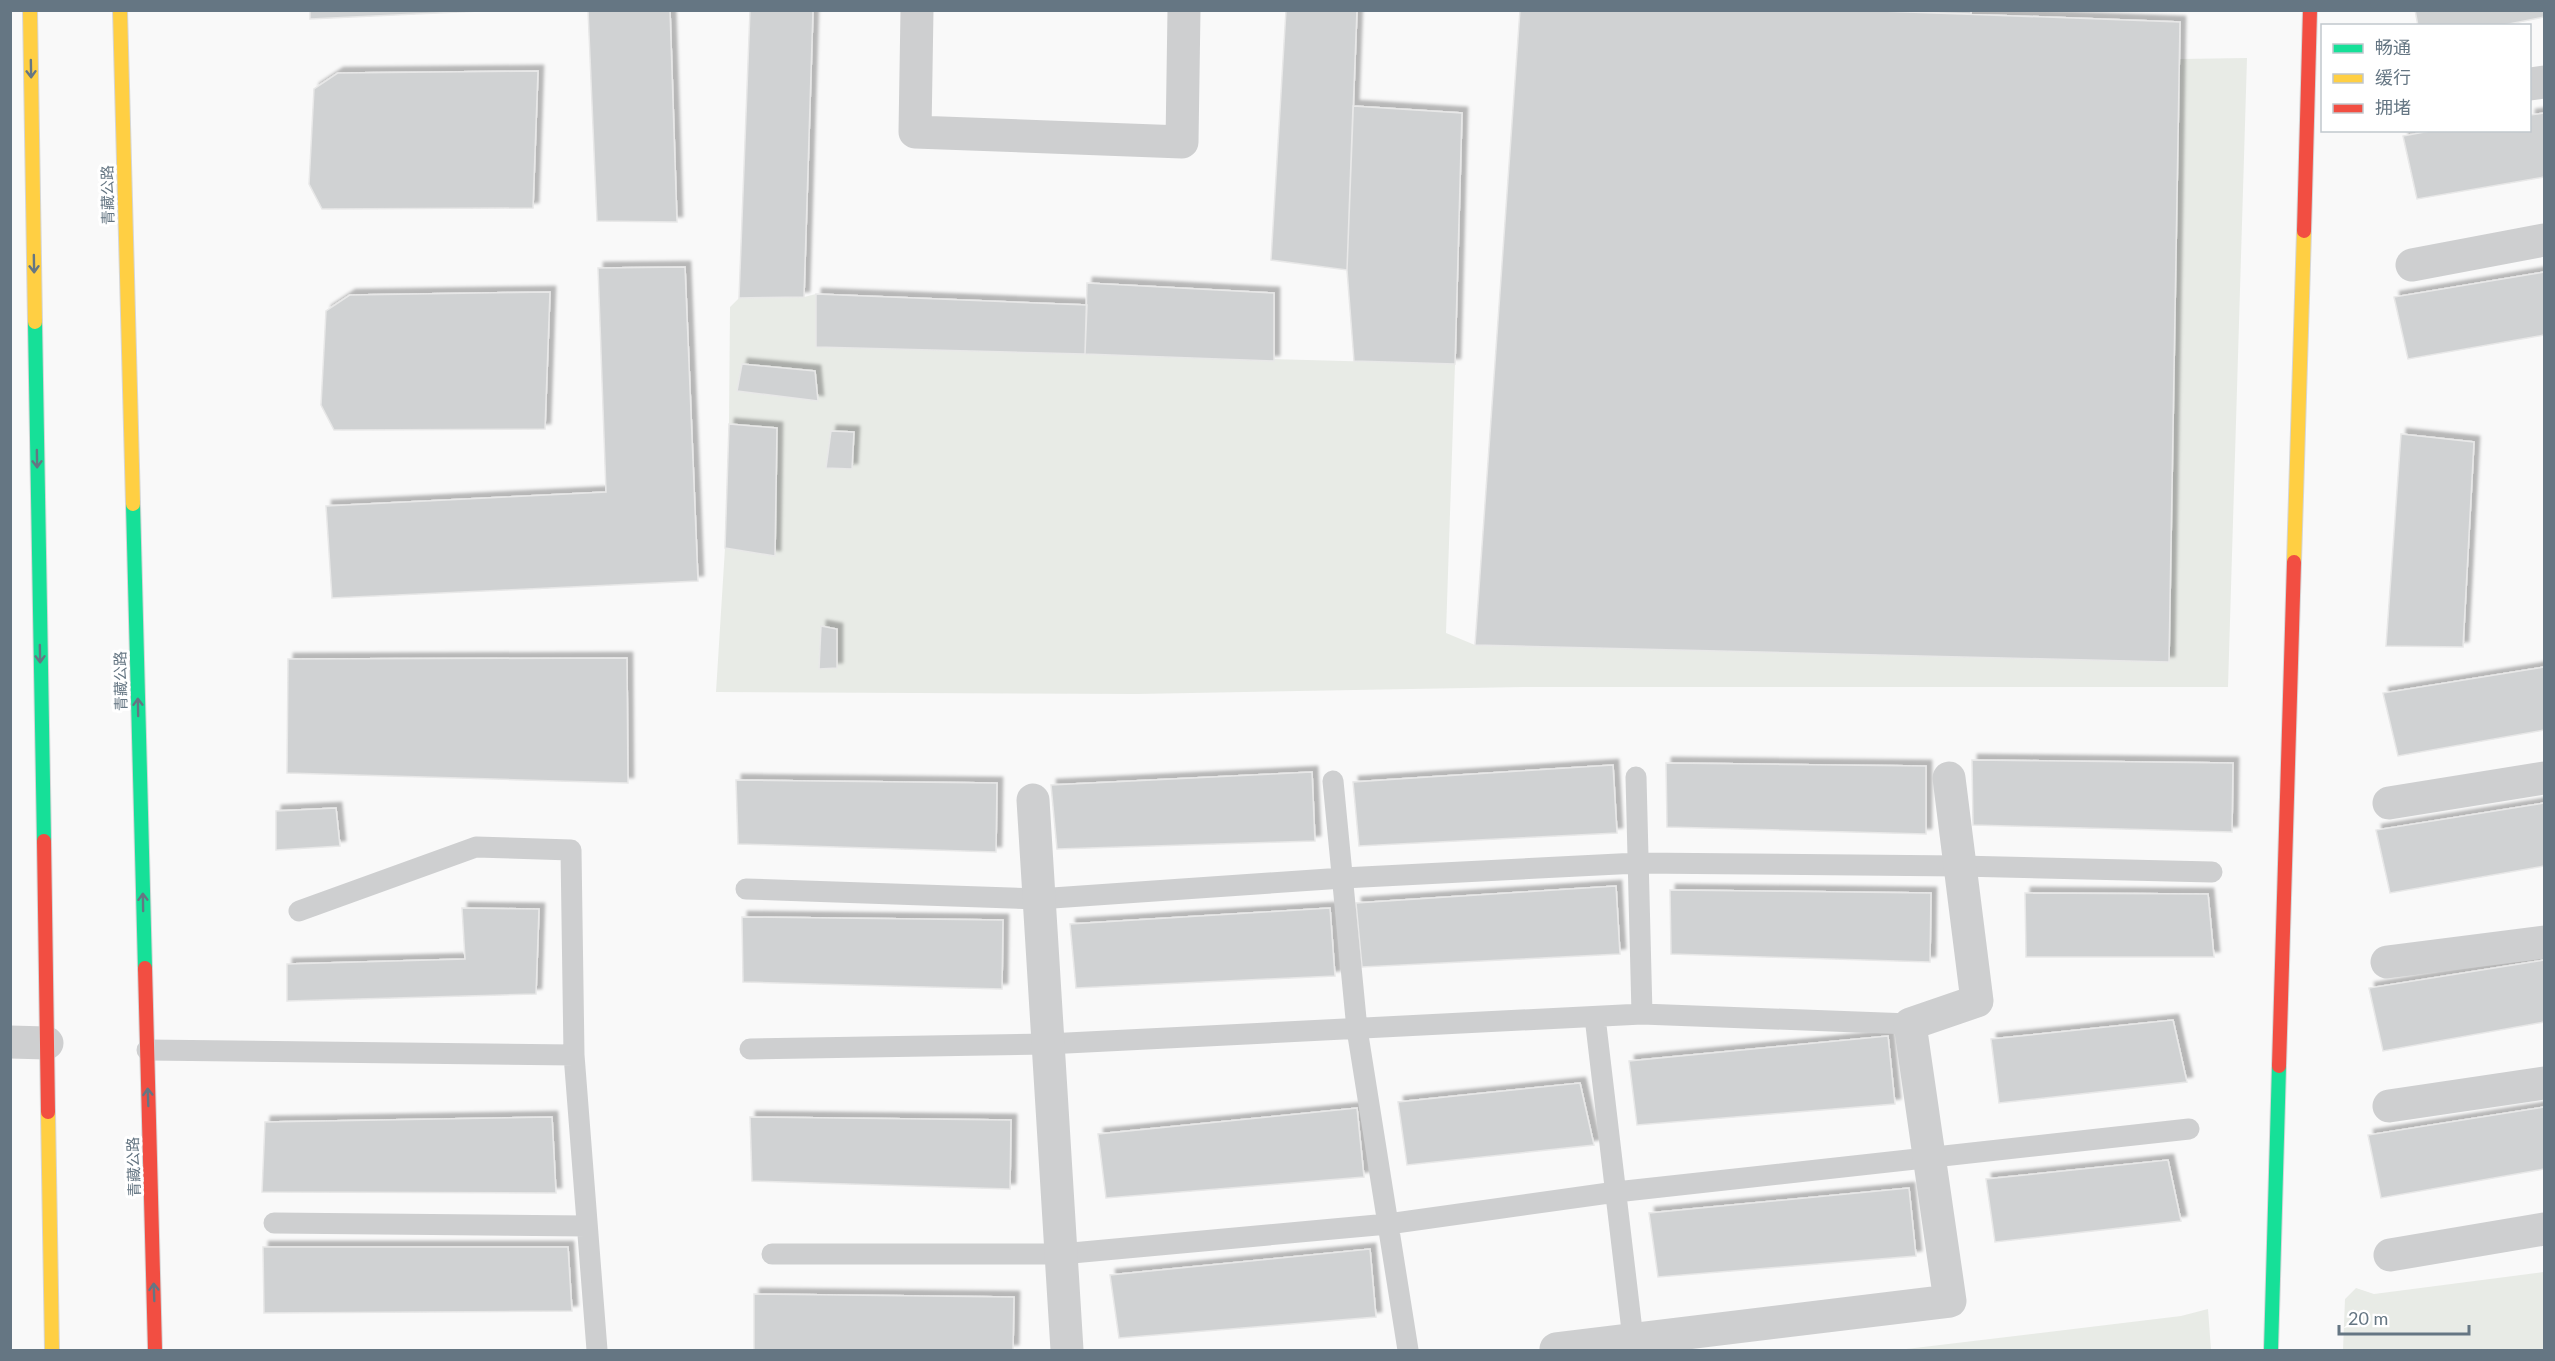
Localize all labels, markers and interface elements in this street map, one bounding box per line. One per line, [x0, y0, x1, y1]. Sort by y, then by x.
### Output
legend [2321, 24, 2531, 132]
text: 畅通 [2375, 36, 2411, 58]
one-way arrow [25, 58, 36, 78]
text: 缓行 [2375, 66, 2411, 88]
text: 拥堵 [2375, 96, 2411, 118]
street label: 青藏公路 [97, 165, 117, 225]
one-way arrow [28, 253, 40, 273]
one-way arrow [31, 448, 43, 468]
one-way arrow [35, 643, 46, 663]
street label: 青藏公路 [110, 651, 130, 711]
one-way arrow [133, 698, 144, 718]
one-way arrow [138, 893, 149, 913]
one-way arrow [143, 1088, 154, 1108]
street label: 青藏公路 [123, 1137, 143, 1197]
one-way arrow [148, 1283, 159, 1303]
scale bar [2339, 1298, 2470, 1336]
text: 20 m [2348, 1307, 2388, 1329]

